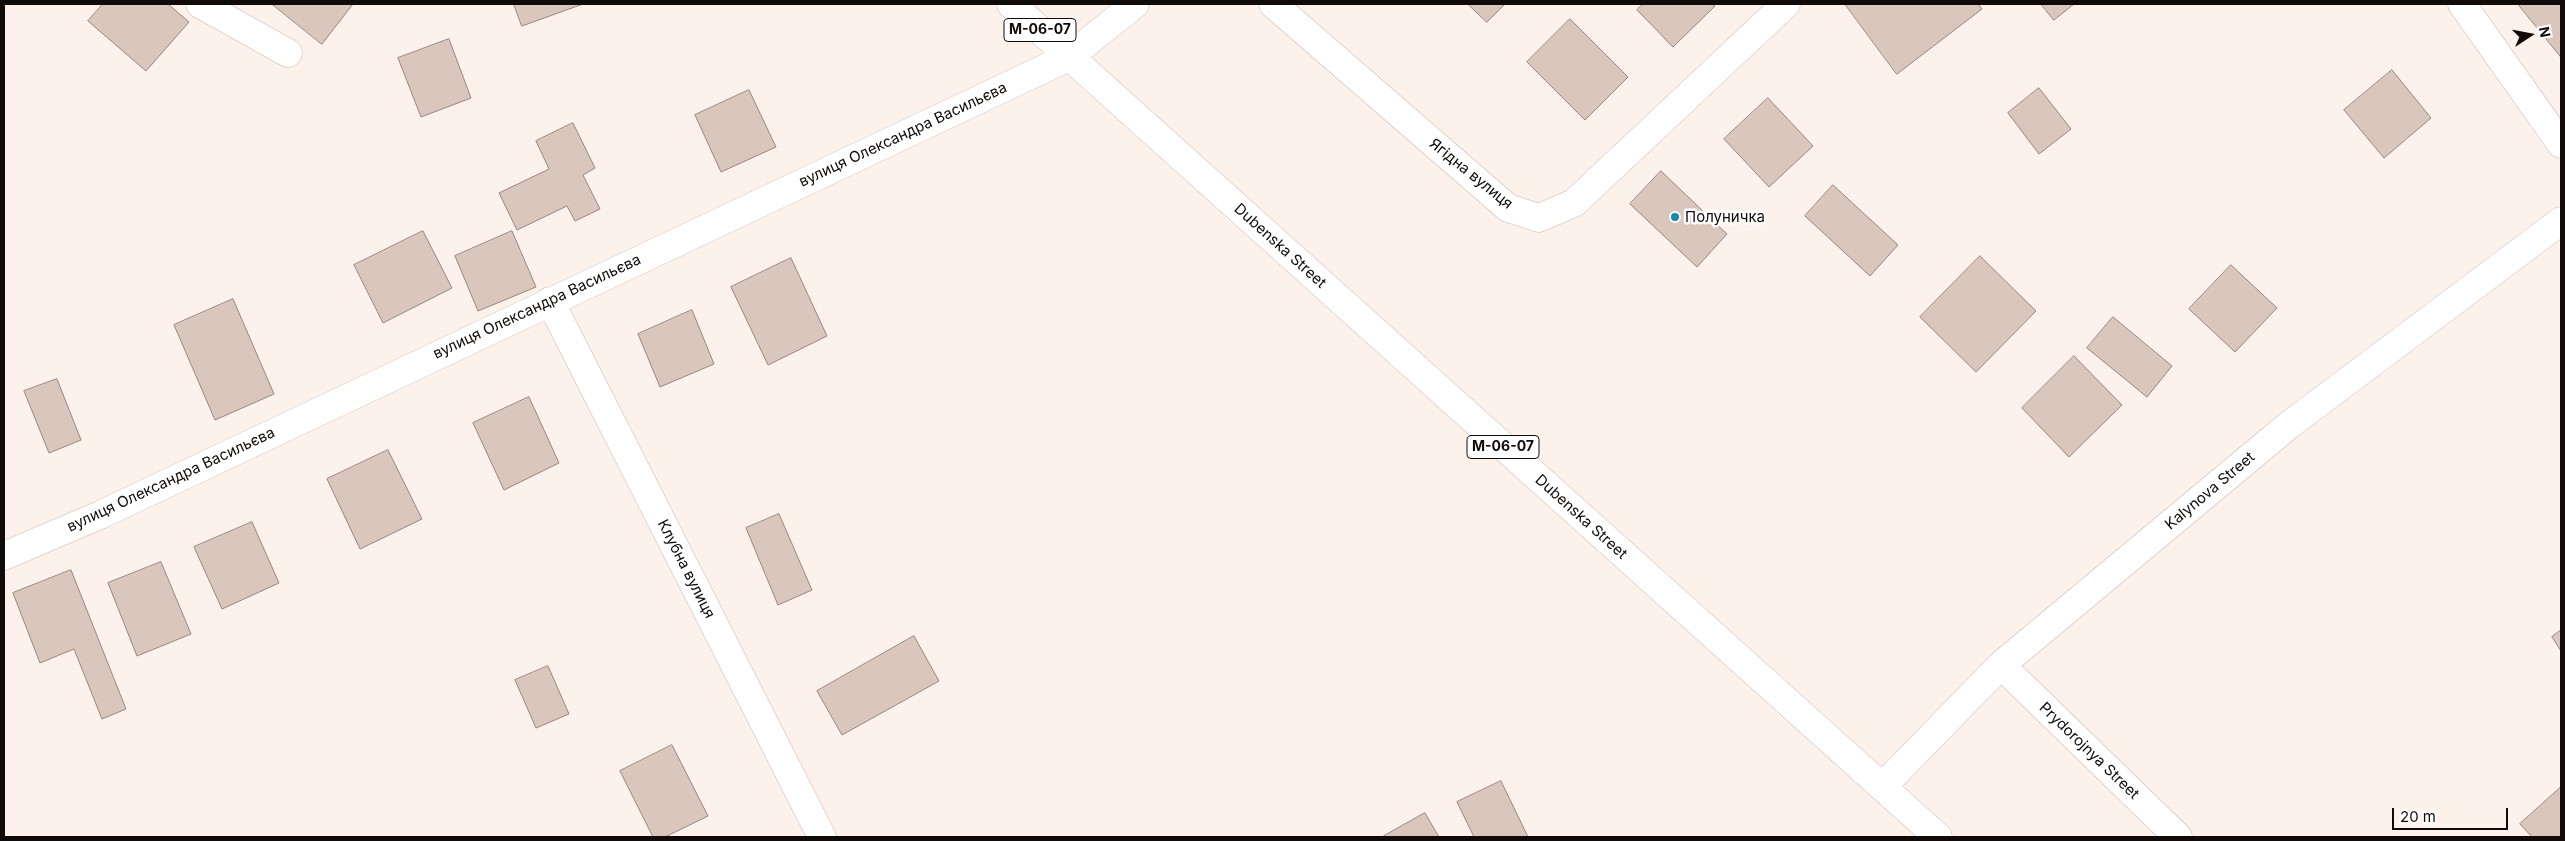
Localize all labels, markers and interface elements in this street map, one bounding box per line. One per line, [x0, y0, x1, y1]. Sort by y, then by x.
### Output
north arrow [2505, 10, 2555, 60]
road number: М-06-07 [1004, 18, 1076, 42]
text: N [2536, 25, 2555, 39]
street label: вулиця Олександра Васильєва [796, 79, 1010, 191]
street label: Ягідна вулиця [1426, 135, 1516, 213]
street label: Dubenska Street [1230, 200, 1330, 292]
place label: Полуничка [1685, 208, 1765, 226]
marker: Полуничка [1669, 211, 1681, 223]
street label: вулиця Олександра Васильєва [430, 251, 644, 363]
street label: вулиця Олександра Васильєва [64, 424, 278, 536]
road number: М-06-07 [1467, 436, 1539, 458]
street label: Kalynova Street [2161, 448, 2259, 534]
street label: Dubenska Street [1531, 471, 1631, 563]
street label: Клубна вулиця [653, 517, 719, 621]
street label: Prydorojnya Street [2035, 699, 2143, 803]
scale bar [2395, 798, 2511, 830]
text: 20 m [2400, 807, 2436, 826]

